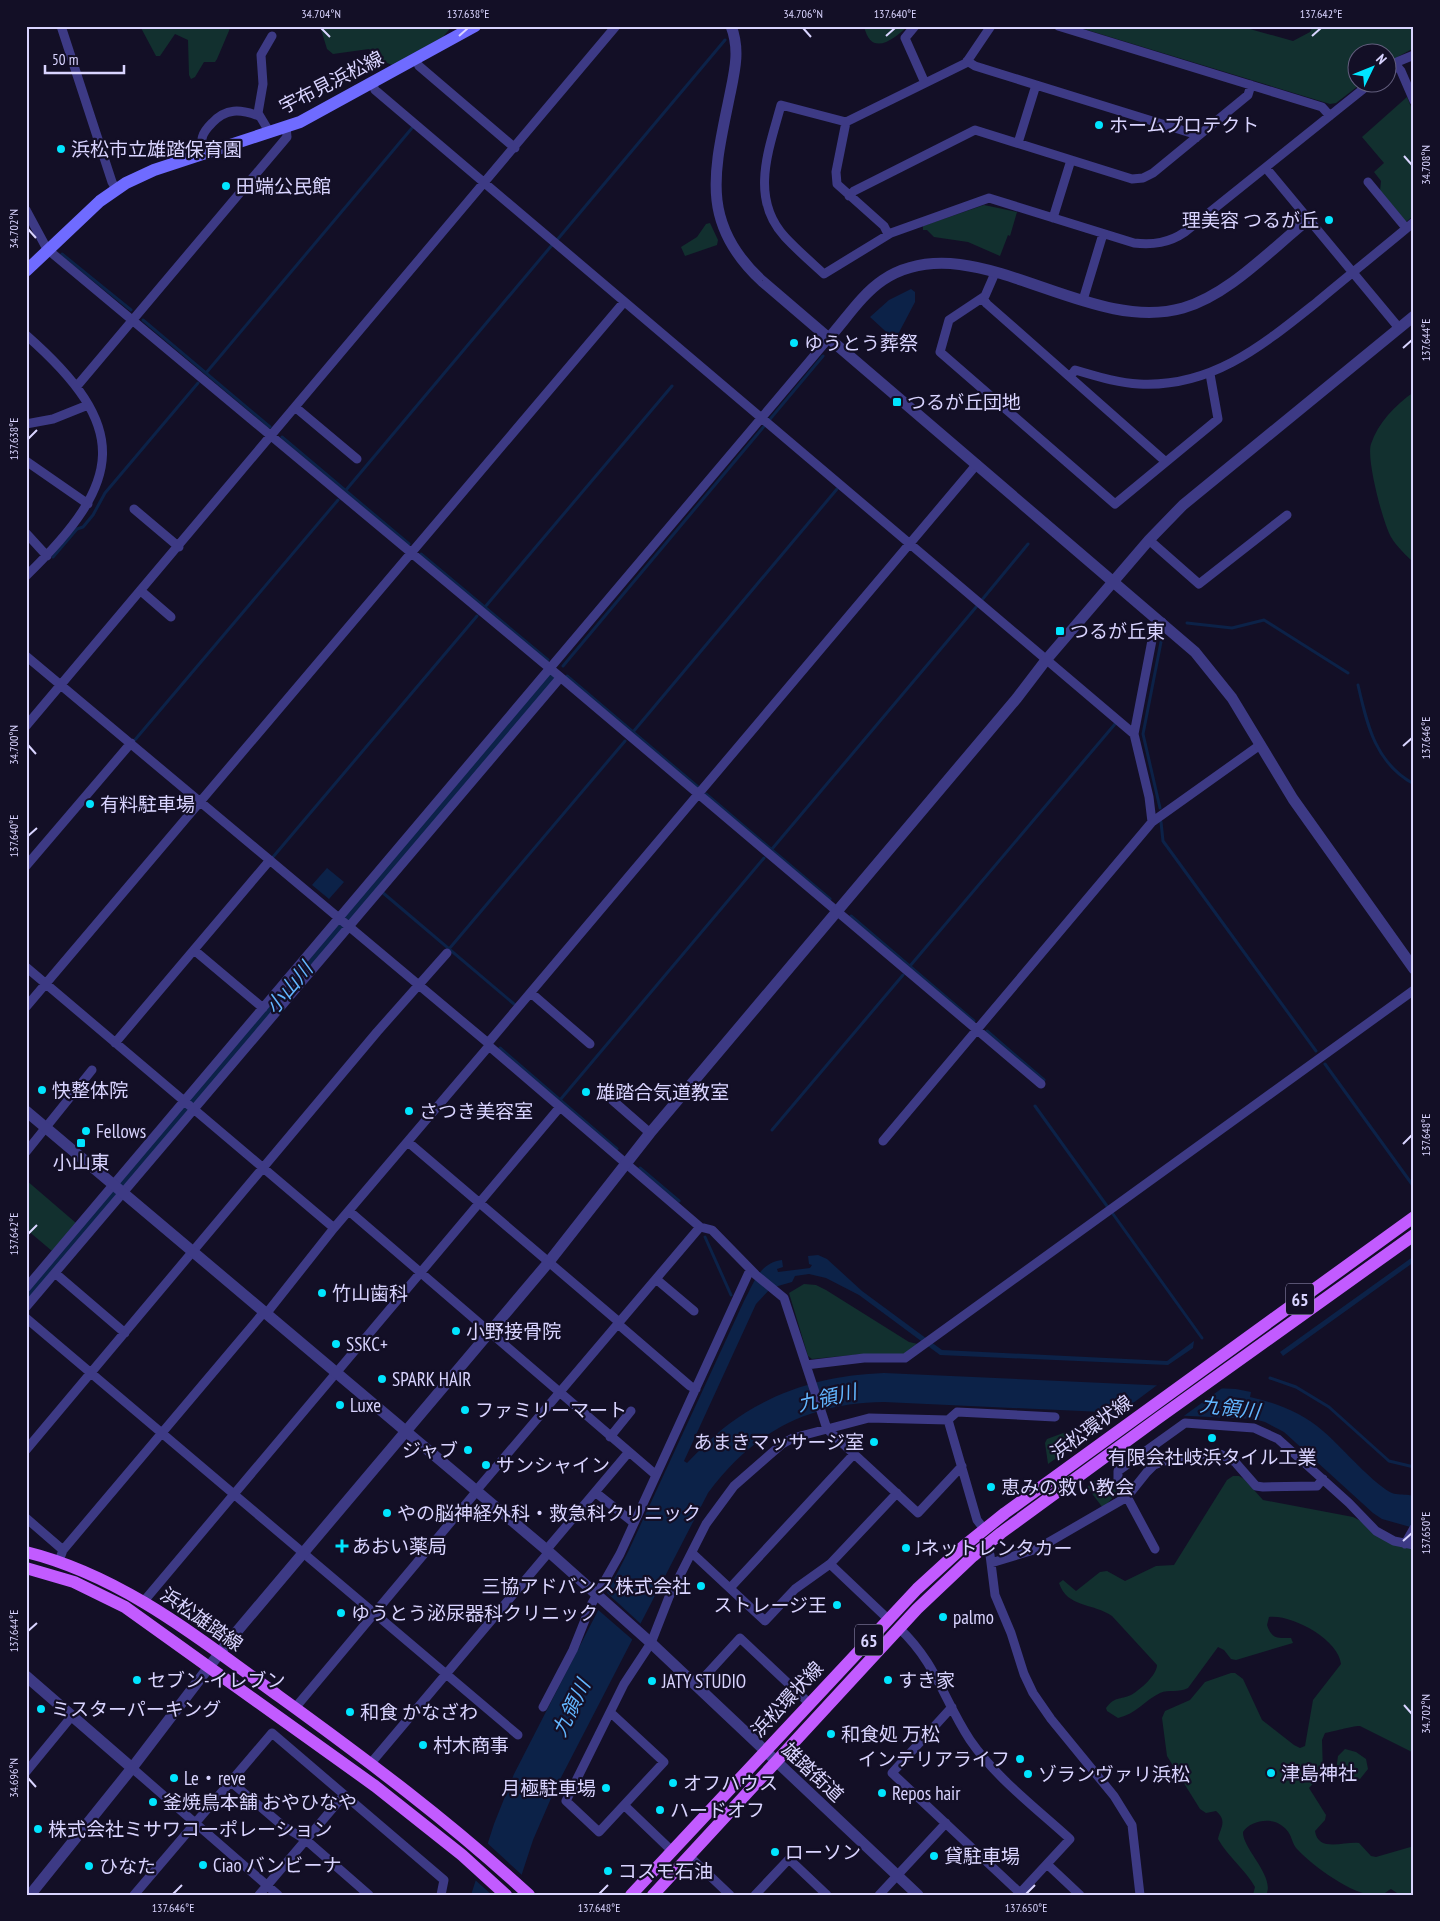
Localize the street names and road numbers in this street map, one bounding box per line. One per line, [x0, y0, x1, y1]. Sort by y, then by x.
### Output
street label: 宇布見浜松線 [275, 45, 387, 119]
road number: 65 [1286, 1284, 1314, 1315]
street label: 浜松環状線 [1046, 1389, 1136, 1465]
street label: 浜松雄踏線 [156, 1582, 248, 1656]
road number: 65 [855, 1624, 883, 1656]
street label: 浜松環状線 [746, 1656, 828, 1742]
street label: 雄踏街道 [777, 1737, 849, 1807]

